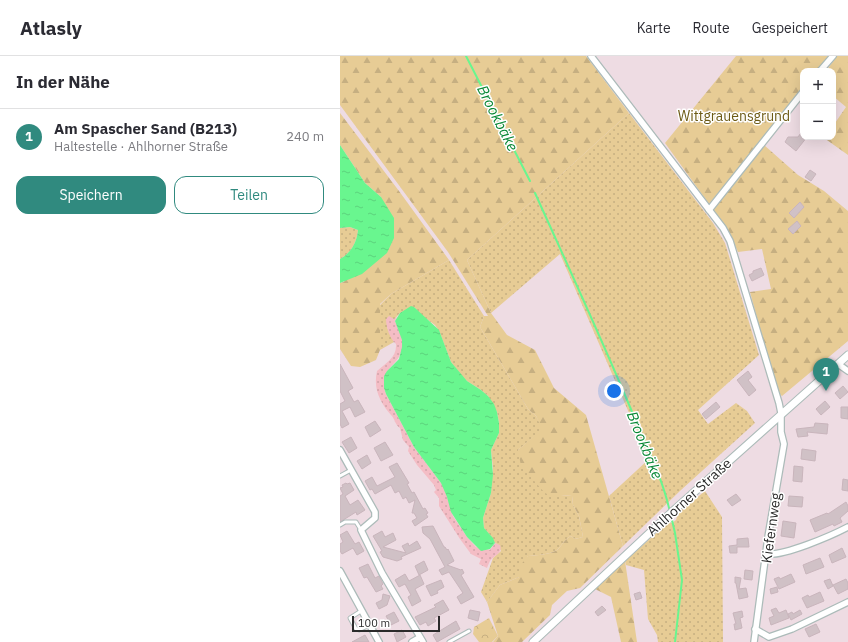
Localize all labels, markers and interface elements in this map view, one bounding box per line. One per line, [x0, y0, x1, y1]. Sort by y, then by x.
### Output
text: Atlasly [20, 16, 82, 40]
text: Karte [637, 19, 671, 37]
text: Route [693, 19, 730, 37]
text: Gespeichert [752, 19, 828, 37]
map controls [800, 68, 836, 140]
button: + [800, 68, 836, 104]
text: In der Nähe [16, 71, 110, 93]
water label: Brookbäke [473, 82, 523, 154]
button: − [800, 104, 836, 140]
park label: Wittgrauensgrund [678, 107, 790, 125]
text: Am Spascher Sand (B213) [54, 119, 237, 138]
text: 1 [25, 128, 33, 145]
text: 240 m [286, 128, 324, 145]
text: Haltestelle · Ahlhorner Straße [54, 138, 228, 155]
button: Speichern [16, 176, 166, 214]
button: Teilen [174, 176, 324, 214]
pin: 1 [813, 358, 839, 391]
your location [604, 381, 624, 401]
water label: Brookbäke [623, 408, 667, 482]
street label: Ahlhorner Straße [643, 454, 735, 540]
street label: Kiefernweg [757, 491, 785, 564]
scale bar [352, 614, 440, 633]
text: 100 m [358, 616, 390, 630]

